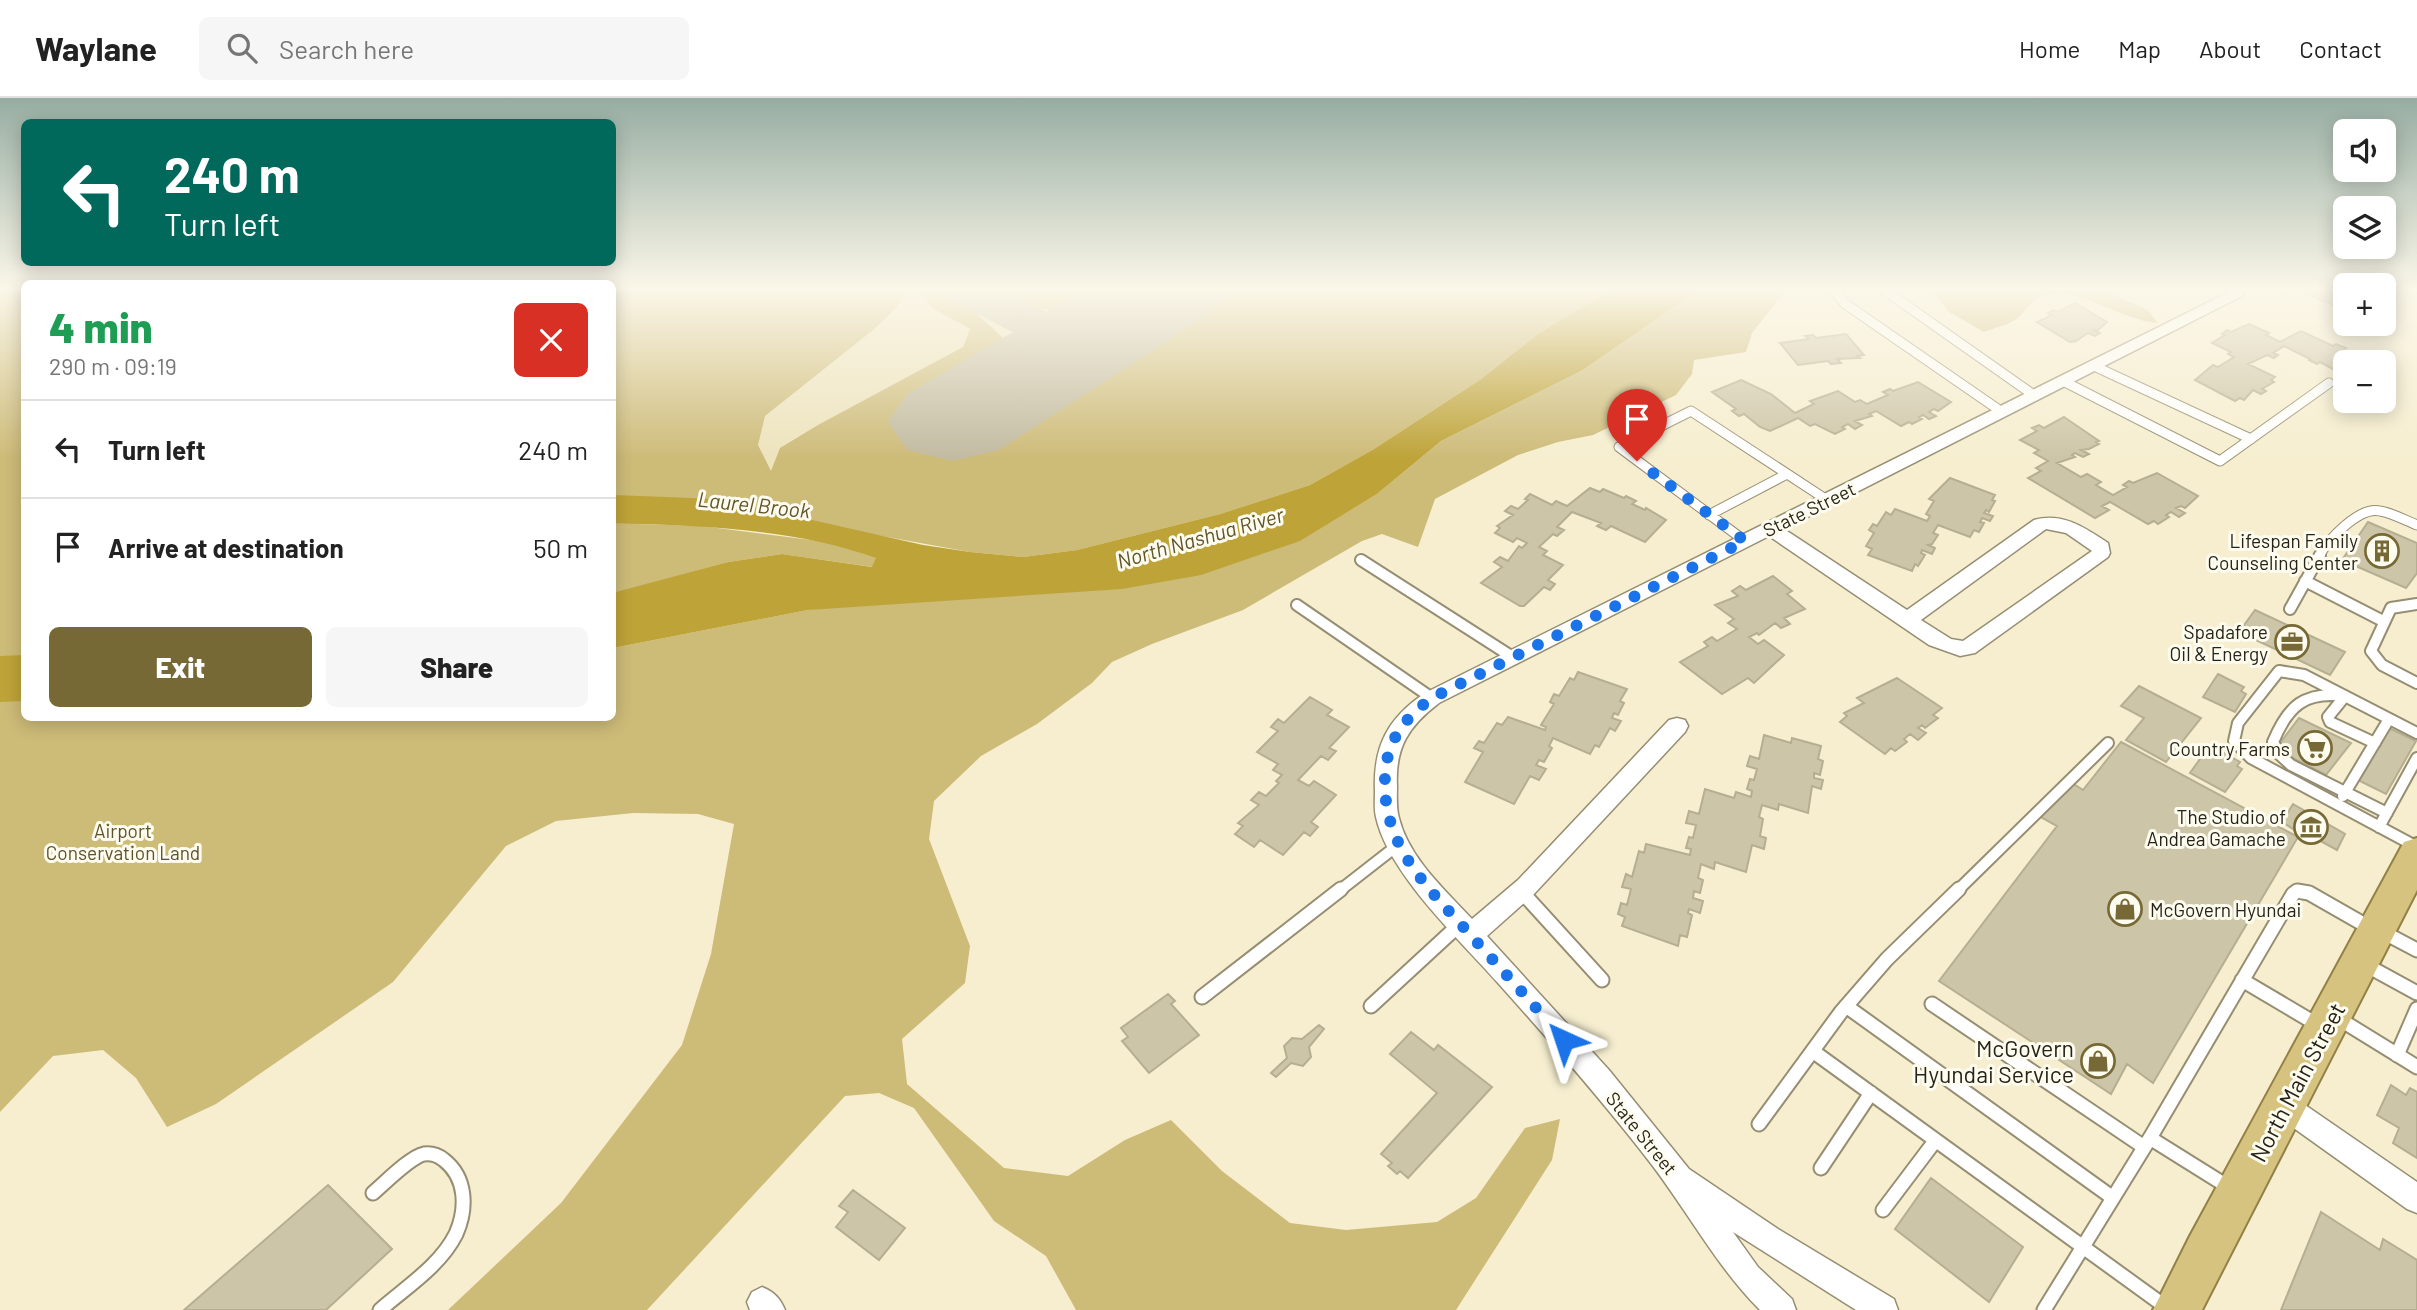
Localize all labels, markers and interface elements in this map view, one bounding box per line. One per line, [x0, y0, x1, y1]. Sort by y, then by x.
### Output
search box [199, 17, 689, 80]
text: Waylane [35, 28, 157, 68]
icon: search [223, 29, 261, 67]
text: Search here [279, 33, 414, 64]
text: Home [2019, 34, 2080, 63]
text: Map [2118, 34, 2161, 63]
text: About [2199, 34, 2261, 63]
text: Contact [2299, 34, 2382, 63]
map controls [2333, 119, 2396, 413]
button: sound [2333, 119, 2396, 182]
text: 240 m [164, 144, 300, 203]
icon: left [49, 147, 140, 238]
button: layers [2333, 196, 2396, 259]
text: Turn left [164, 204, 281, 242]
button: + [2333, 273, 2396, 336]
text: 4 min [49, 301, 153, 351]
button: close [514, 303, 588, 377]
button: − [2333, 350, 2396, 413]
text: 290 m · 09:19 [49, 352, 177, 380]
pin [1607, 389, 1667, 461]
icon: arrive [1618, 400, 1656, 438]
icon: left [49, 430, 87, 468]
text: Turn left [108, 434, 206, 465]
text: 240 m [518, 434, 588, 465]
street label: State Street [1759, 477, 1859, 541]
water label: Laurel Brook [696, 486, 812, 522]
water label: North Nashua River [1114, 501, 1287, 573]
icon: arrive [49, 528, 87, 566]
place label: Lifespan Family Counseling Center [2207, 529, 2358, 574]
text: Arrive at destination [108, 532, 344, 563]
text: 50 m [533, 532, 588, 563]
building icon: Lifespan Family Counseling Center [2363, 532, 2401, 570]
place label: Spadafore Oil & Energy [2170, 620, 2268, 665]
office icon: Spadafore Oil & Energy [2273, 623, 2311, 661]
button: Exit [49, 627, 312, 707]
button: Share [326, 627, 588, 707]
supermarket icon: Country Farms [2296, 729, 2334, 767]
place label: Country Farms [2169, 737, 2290, 760]
place label: The Studio of Andrea Gamache [2147, 805, 2286, 850]
museum icon: The Studio of Andrea Gamache [2292, 808, 2330, 846]
park label: Airport Conservation Land [46, 819, 200, 864]
shop icon: McGovern Hyundai [2106, 890, 2144, 928]
place label: McGovern Hyundai [2150, 898, 2301, 921]
street label: North Main Street [2243, 998, 2351, 1166]
position arrow [1527, 1003, 1601, 1077]
place label: McGovern Hyundai Service [1913, 1034, 2074, 1088]
shop icon: McGovern Hyundai Service [2079, 1042, 2117, 1080]
street label: State Street [1602, 1087, 1682, 1179]

